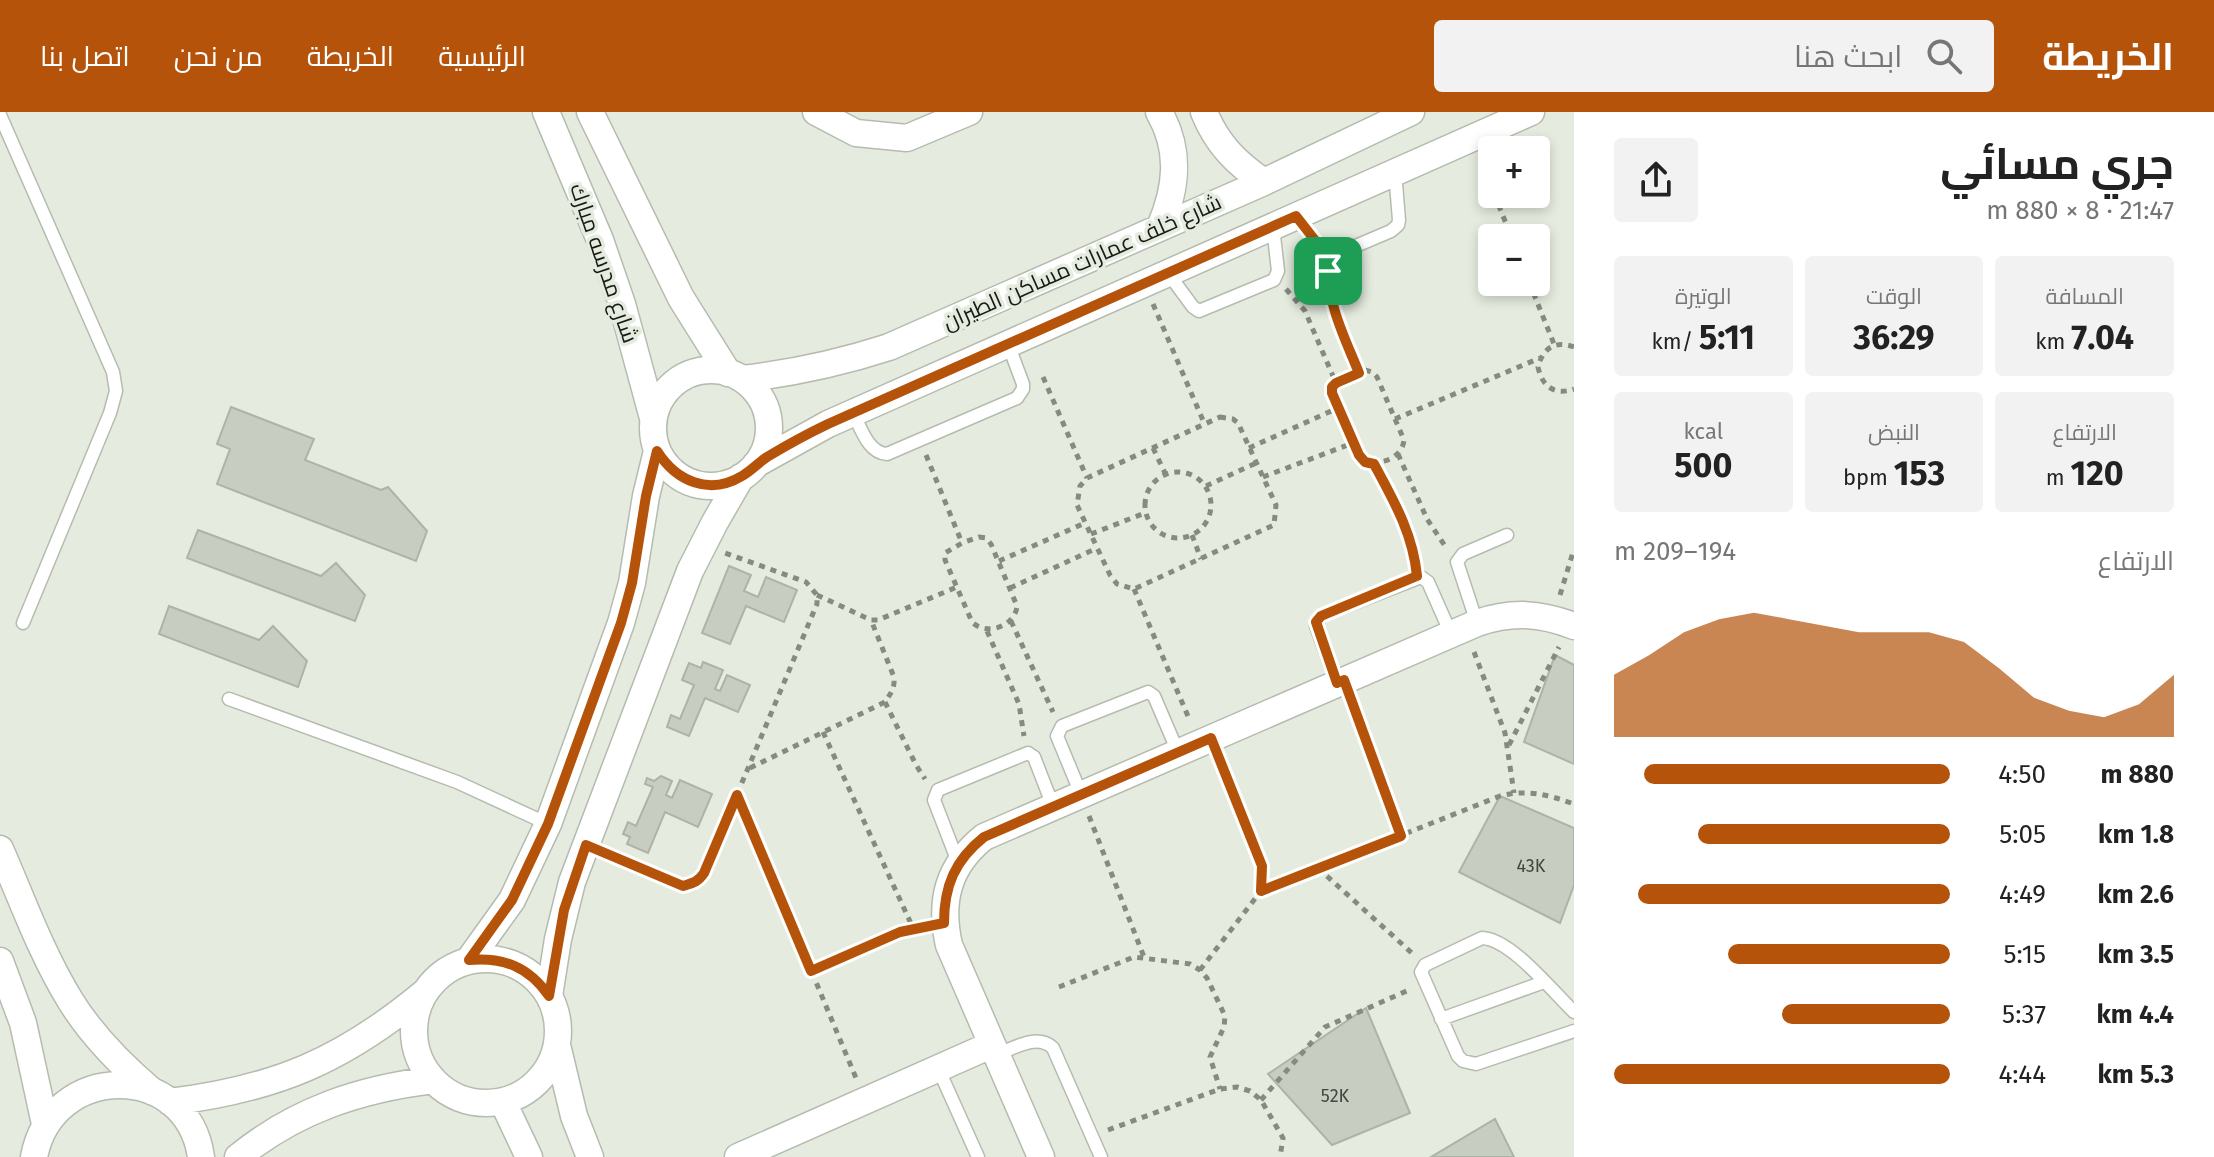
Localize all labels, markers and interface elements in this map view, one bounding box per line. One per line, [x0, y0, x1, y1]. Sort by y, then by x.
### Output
search box [1434, 20, 1994, 92]
icon: search [1922, 34, 1966, 78]
text: الخريطة [2042, 34, 2174, 80]
text: ابحث هنا [1794, 39, 1902, 75]
text: اتصل بنا [40, 40, 130, 73]
text: من نحن [174, 40, 263, 73]
text: الخريطة [307, 40, 394, 73]
text: الرئيسية [438, 40, 526, 73]
map controls [1478, 136, 1550, 296]
button: + [1478, 136, 1550, 208]
button: share [1614, 138, 1698, 222]
text: جري مسائي [1940, 138, 2174, 191]
street label: شارع مدرسه مبارك [563, 180, 644, 347]
street label: شارع خلف عمارات مساكن الطيران [938, 188, 1226, 337]
text: 21:47 · 8 × 880 m [1986, 195, 2174, 226]
button: − [1478, 224, 1550, 296]
pin [1294, 237, 1362, 305]
icon: arrive [1306, 249, 1350, 293]
text: الوتيرة [1675, 283, 1732, 310]
text: الوقت [1866, 283, 1922, 310]
text: المسافة [2046, 283, 2124, 310]
text: 5:11 [1699, 317, 1755, 358]
text: 36:29 [1853, 317, 1935, 358]
text: 7.04 [2071, 317, 2134, 358]
text: /km [1652, 328, 1699, 355]
text: km [2035, 328, 2071, 355]
text: kcal [1684, 418, 1723, 445]
text: النبض [1868, 419, 1920, 446]
text: الارتفاع [2052, 419, 2117, 446]
text: 500 [1674, 445, 1732, 486]
text: 153 [1894, 453, 1945, 494]
text: 120 [2070, 453, 2124, 494]
text: bpm [1843, 464, 1894, 491]
text: m [2046, 464, 2070, 491]
text: 194–209 m [1614, 536, 1736, 567]
text: الارتفاع [2098, 546, 2174, 577]
text: 4:50 [1998, 759, 2046, 790]
text: 880 m [2100, 759, 2174, 790]
text: 5:05 [1999, 819, 2046, 850]
text: 1.8 km [2098, 819, 2174, 850]
house number: 43K [1517, 855, 1546, 877]
text: 4:49 [1999, 879, 2046, 910]
text: 2.6 km [2097, 879, 2174, 910]
text: 5:15 [2003, 939, 2046, 970]
text: 3.5 km [2098, 939, 2174, 970]
text: 5:37 [2002, 999, 2046, 1030]
text: 4.4 km [2096, 999, 2174, 1030]
text: 4:44 [1998, 1059, 2046, 1090]
text: 5.3 km [2097, 1059, 2174, 1090]
house number: 52K [1321, 1085, 1350, 1107]

